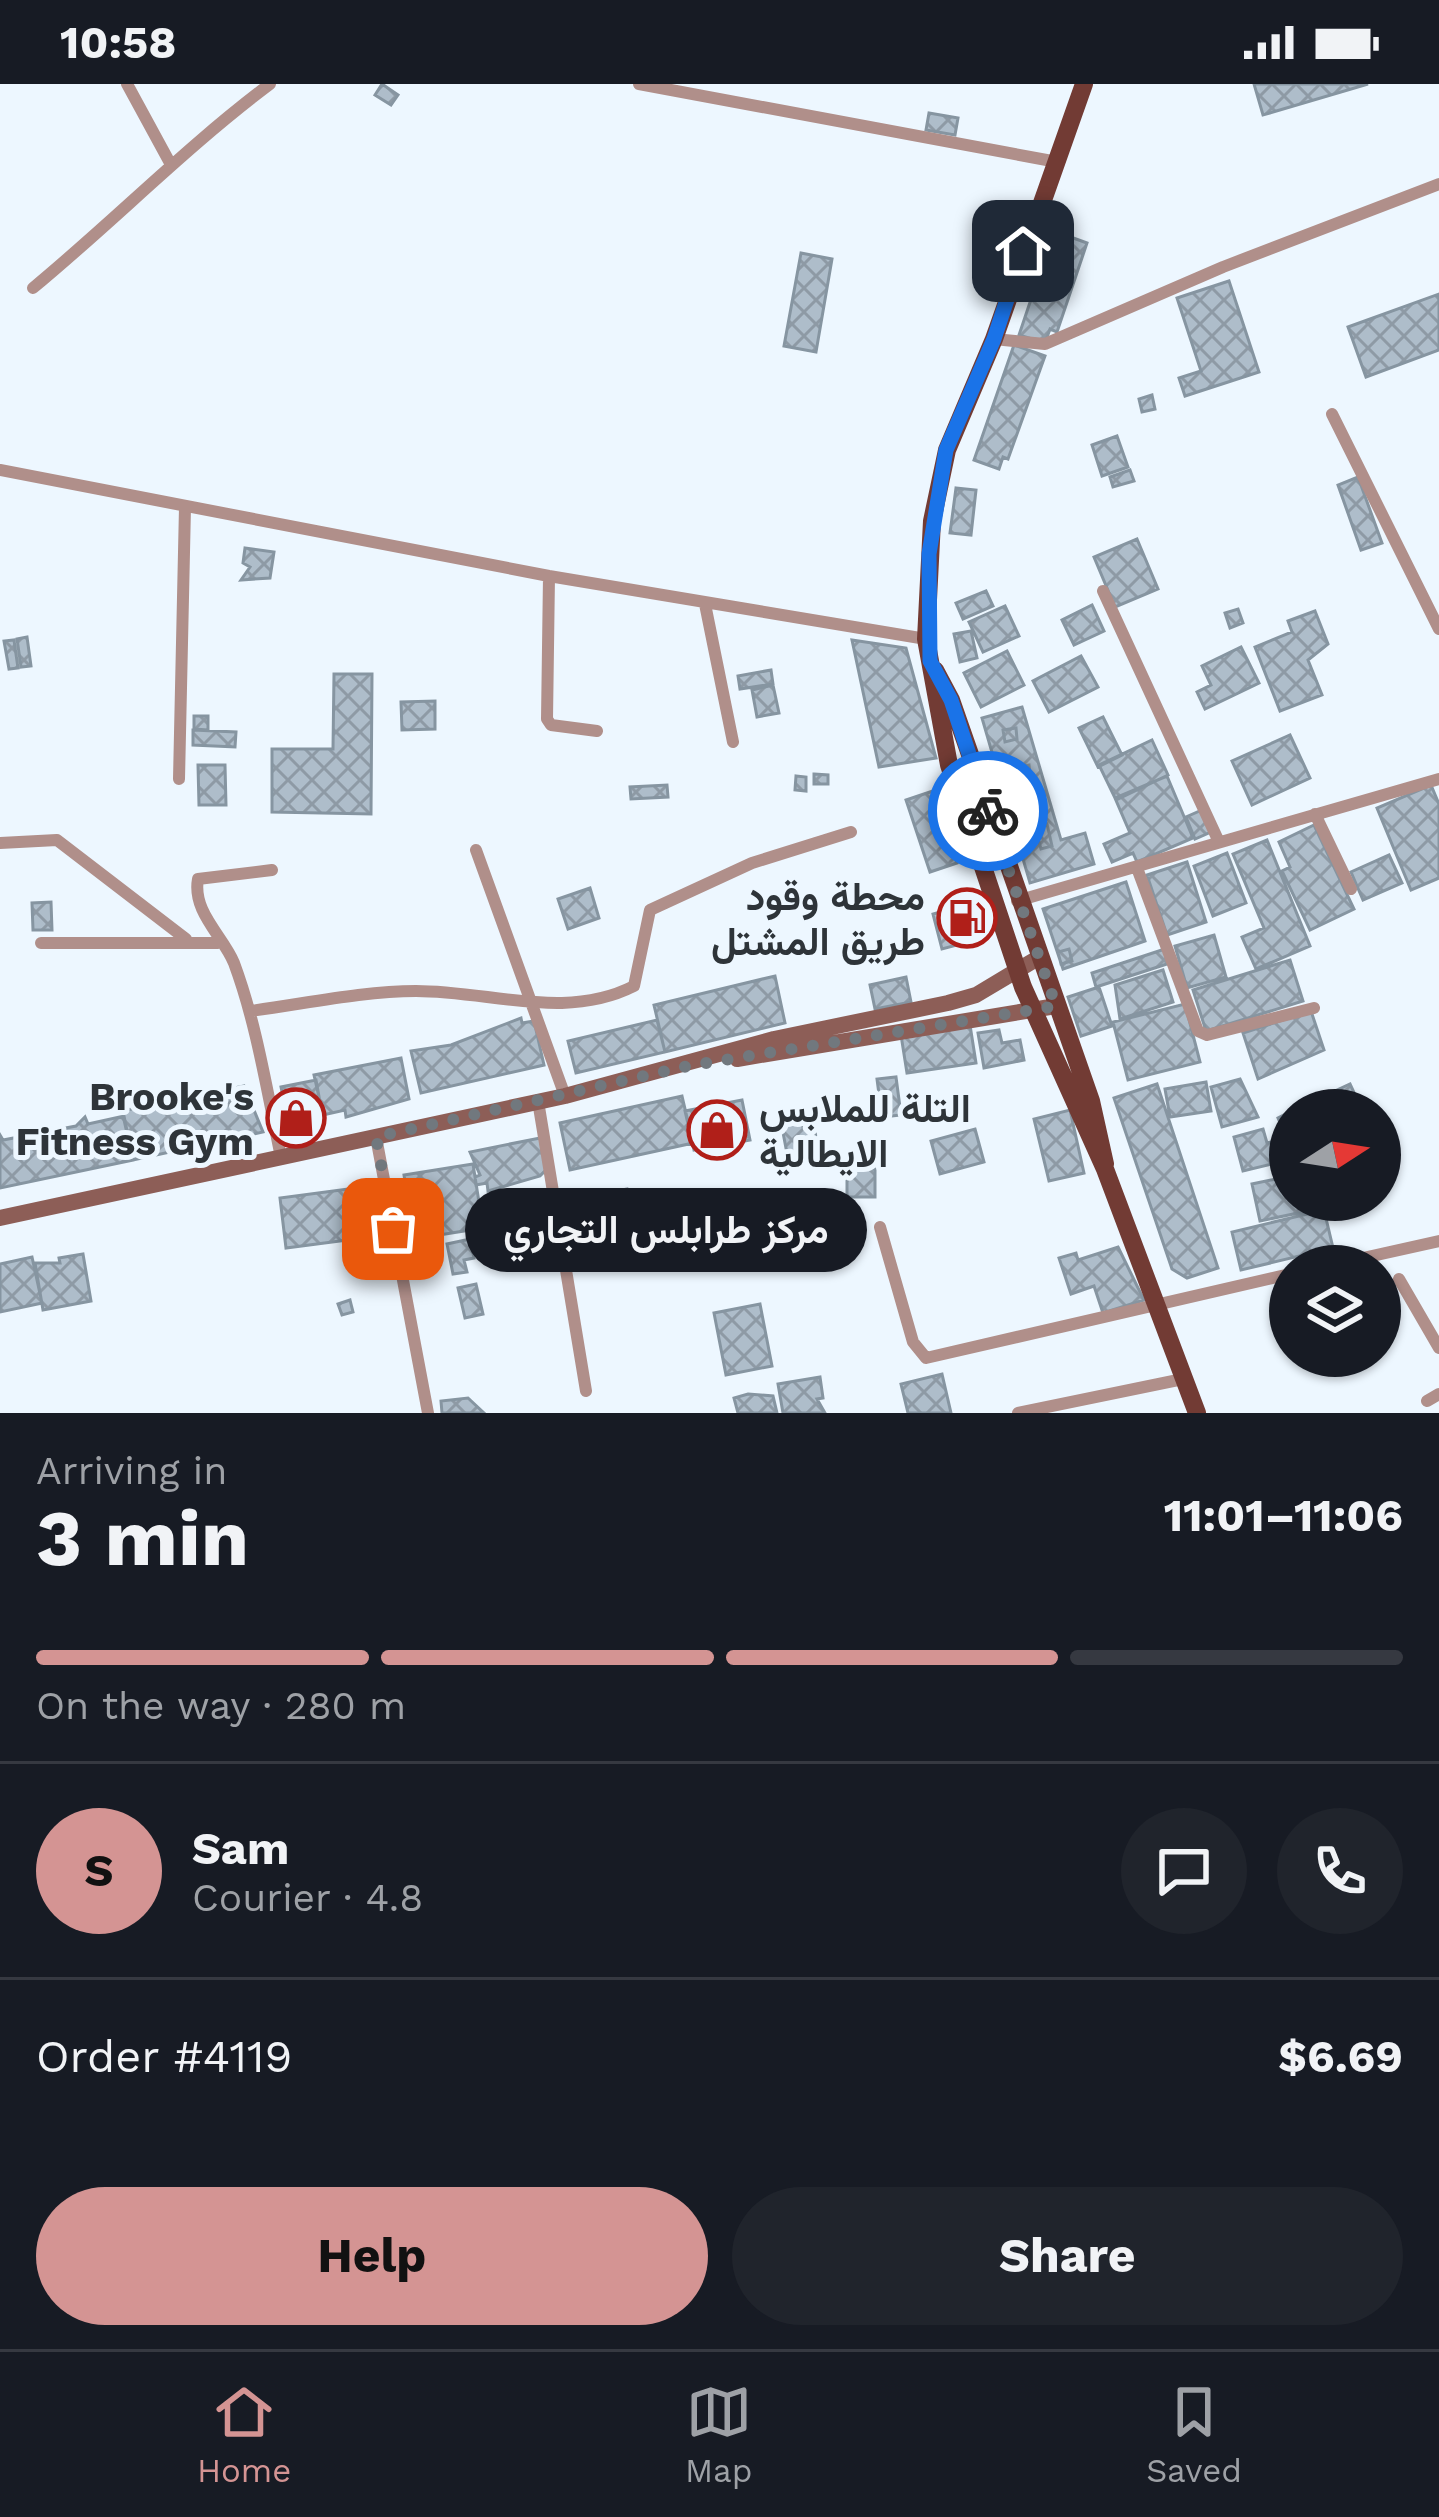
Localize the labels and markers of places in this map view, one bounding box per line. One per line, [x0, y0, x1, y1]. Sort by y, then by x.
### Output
pin [972, 200, 1074, 302]
place label: محطة وقود طريق المشتل [711, 874, 925, 966]
fuel station icon: محطة وقود طريق المشتل [936, 887, 998, 949]
place label: Brooke's Fitness Gym [16, 1074, 254, 1164]
place label: التلة للملابس الايطالية [759, 1086, 971, 1176]
shop icon: Brooke's Fitness Gym [265, 1087, 327, 1149]
shop icon: التلة للملابس الايطالية [686, 1099, 748, 1161]
pin [342, 1178, 444, 1280]
callout: مركز طرابلس التجاري [465, 1187, 867, 1271]

